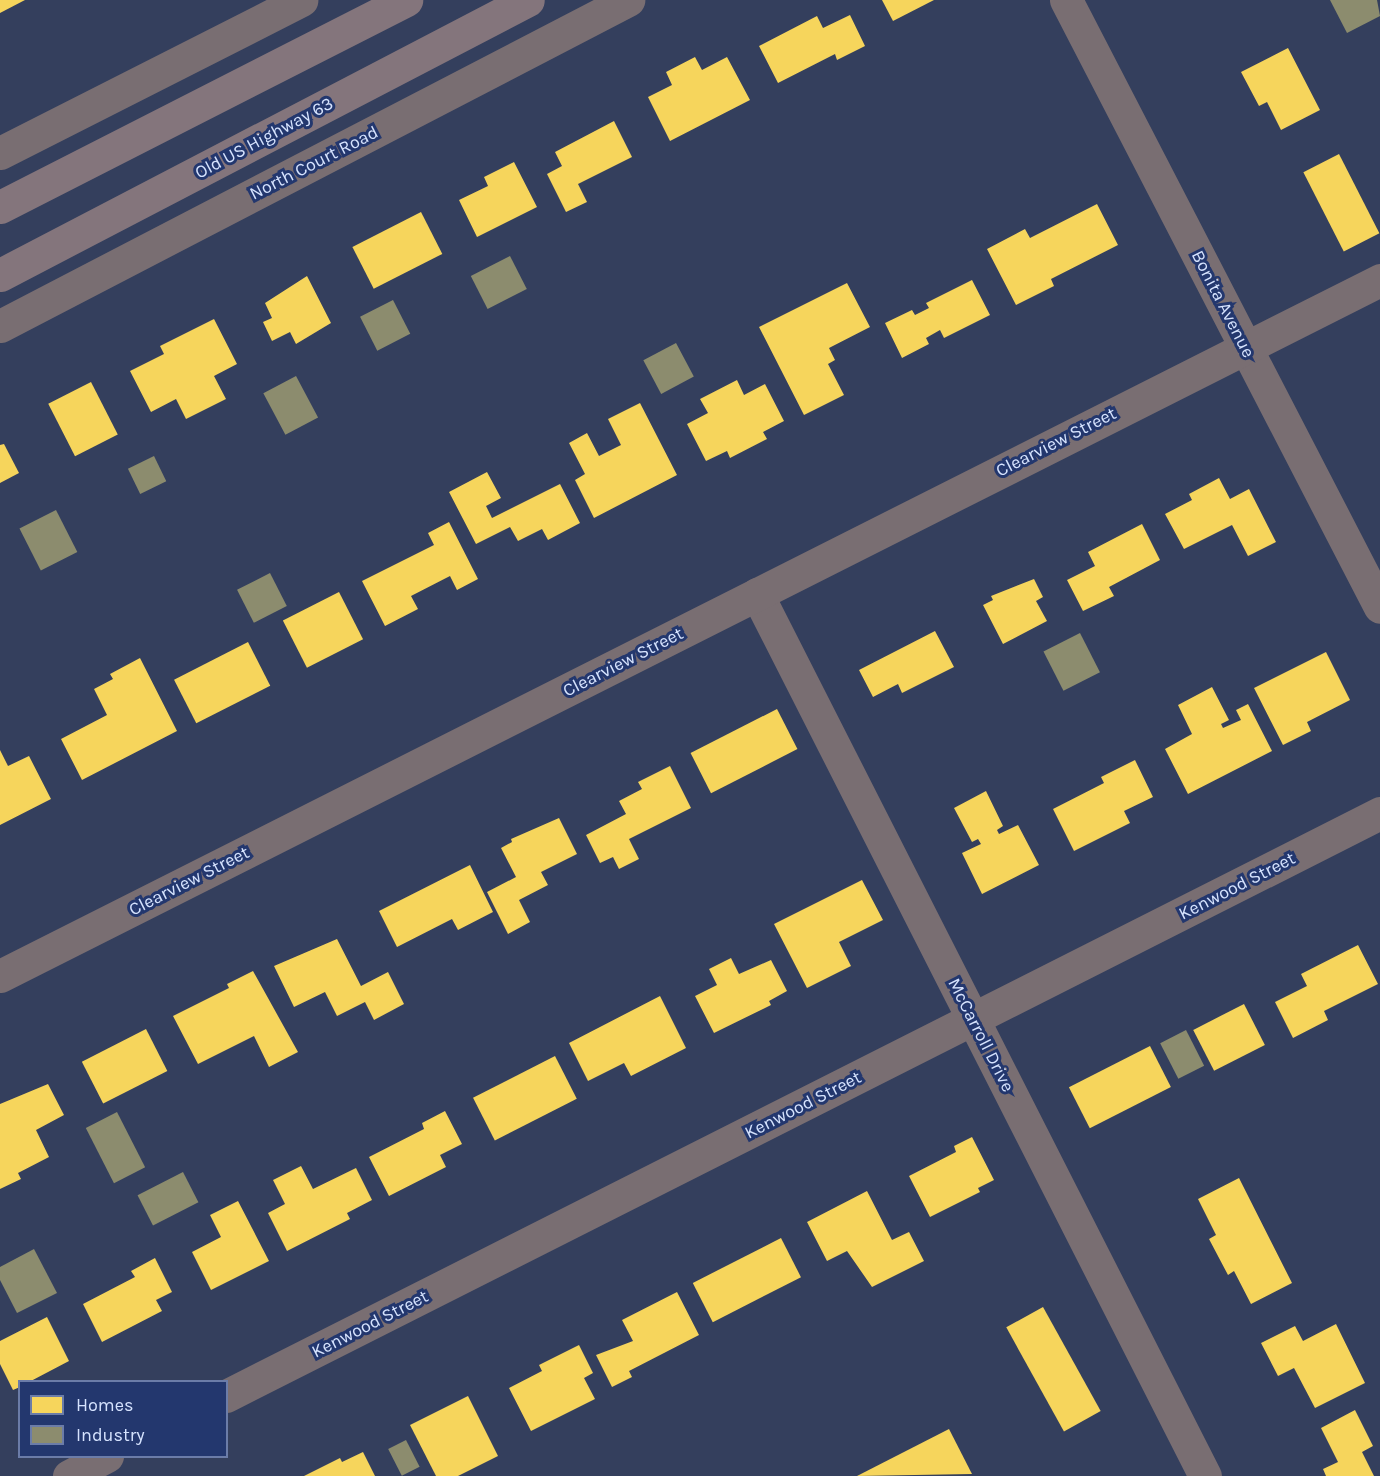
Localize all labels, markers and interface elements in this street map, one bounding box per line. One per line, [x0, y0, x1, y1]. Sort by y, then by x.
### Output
street label: Old US Highway 63 [191, 92, 337, 184]
street label: North Court Road [246, 121, 382, 205]
street label: Bonita Avenue [1187, 247, 1259, 361]
street label: Clearview Street [992, 402, 1120, 482]
street label: Clearview Street [559, 622, 687, 702]
street label: Clearview Street [125, 841, 253, 921]
street label: Kenwood Street [1175, 847, 1299, 925]
street label: McCarroll Drive [943, 975, 1019, 1095]
street label: Kenwood Street [741, 1066, 865, 1144]
street label: Kenwood Street [308, 1285, 432, 1363]
legend [18, 1380, 228, 1458]
text: Homes [76, 1394, 133, 1416]
text: Industry [76, 1424, 145, 1446]

